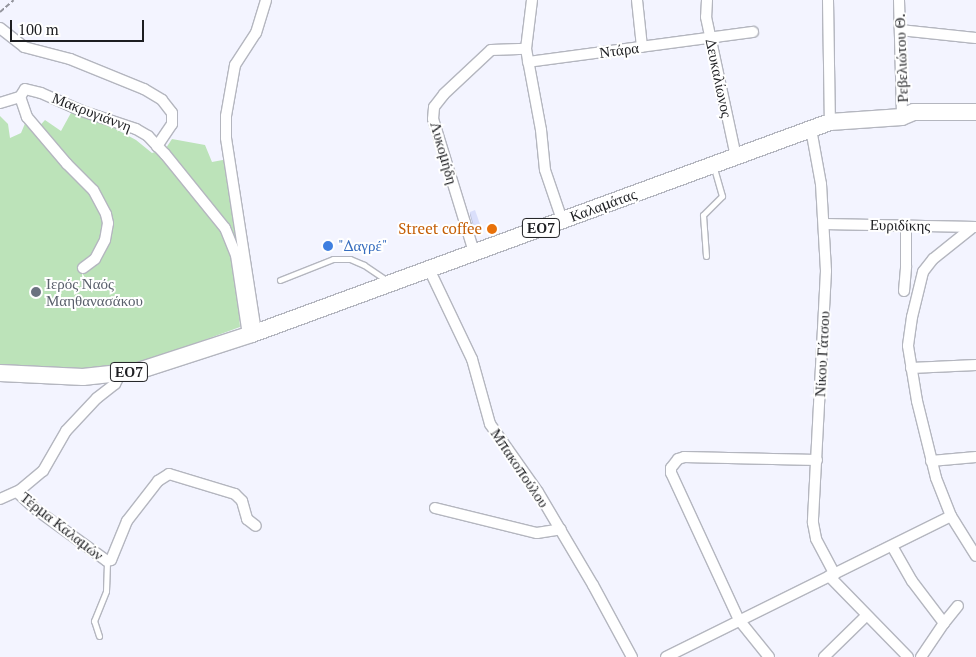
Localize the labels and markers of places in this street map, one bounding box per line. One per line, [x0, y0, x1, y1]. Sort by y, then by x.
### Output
place label: Street coffee [398, 220, 482, 238]
marker: Street coffee [486, 223, 498, 235]
place label: "Δαγρέ" [338, 237, 387, 255]
marker: "Δαγρέ" [322, 240, 334, 252]
place label: Ιερός Ναός Μαηθανασάκου [46, 274, 143, 309]
marker: Ιερός Ναός Μαηθανασάκου [30, 286, 42, 298]

